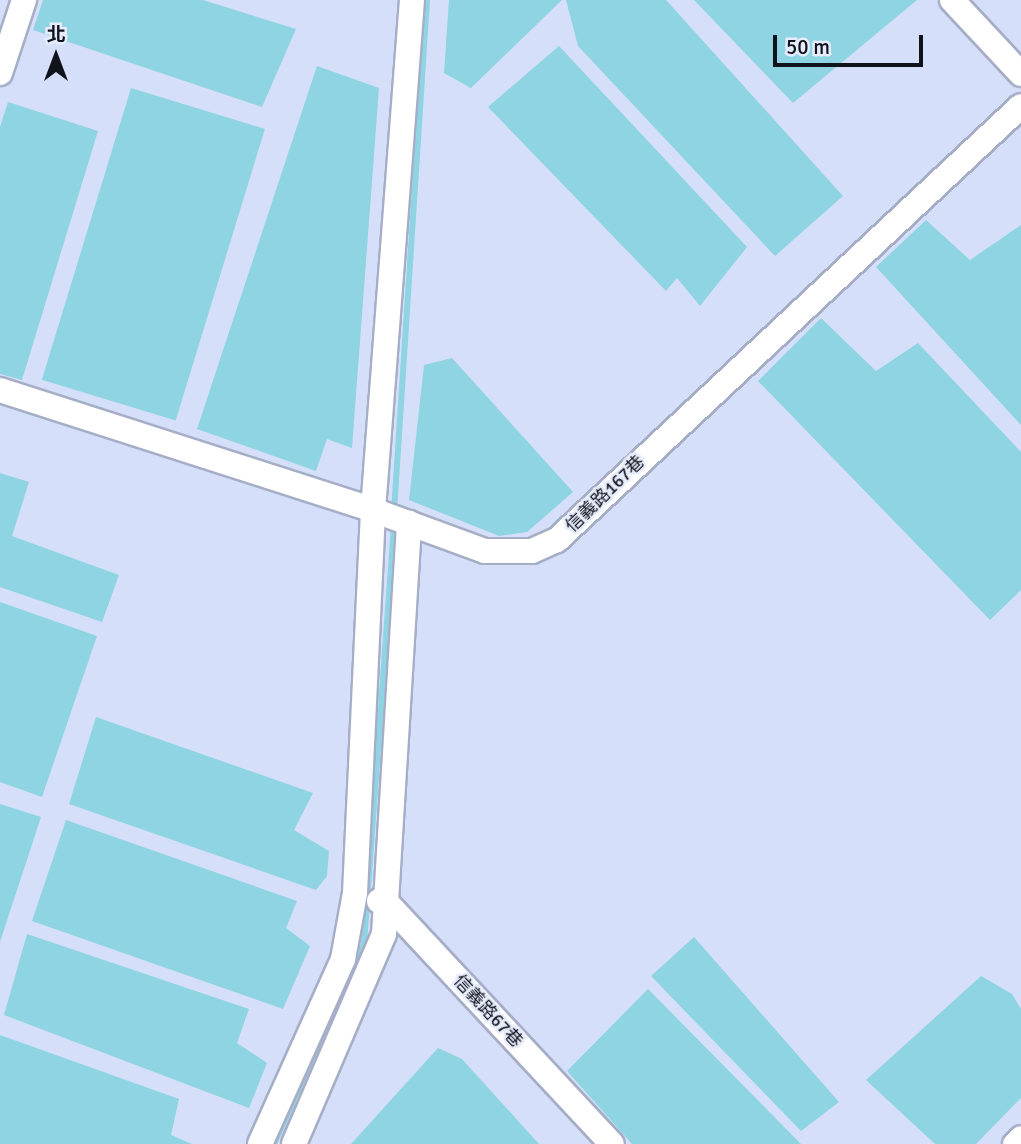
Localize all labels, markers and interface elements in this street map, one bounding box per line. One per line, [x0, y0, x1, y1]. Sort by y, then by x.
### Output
north arrow [21, 21, 91, 91]
scale bar [776, 21, 926, 65]
text: 北 [46, 23, 66, 47]
text: 50 m [786, 34, 830, 60]
street label: 信義路167巷 [561, 451, 649, 537]
street label: 信義路67巷 [449, 970, 527, 1052]

